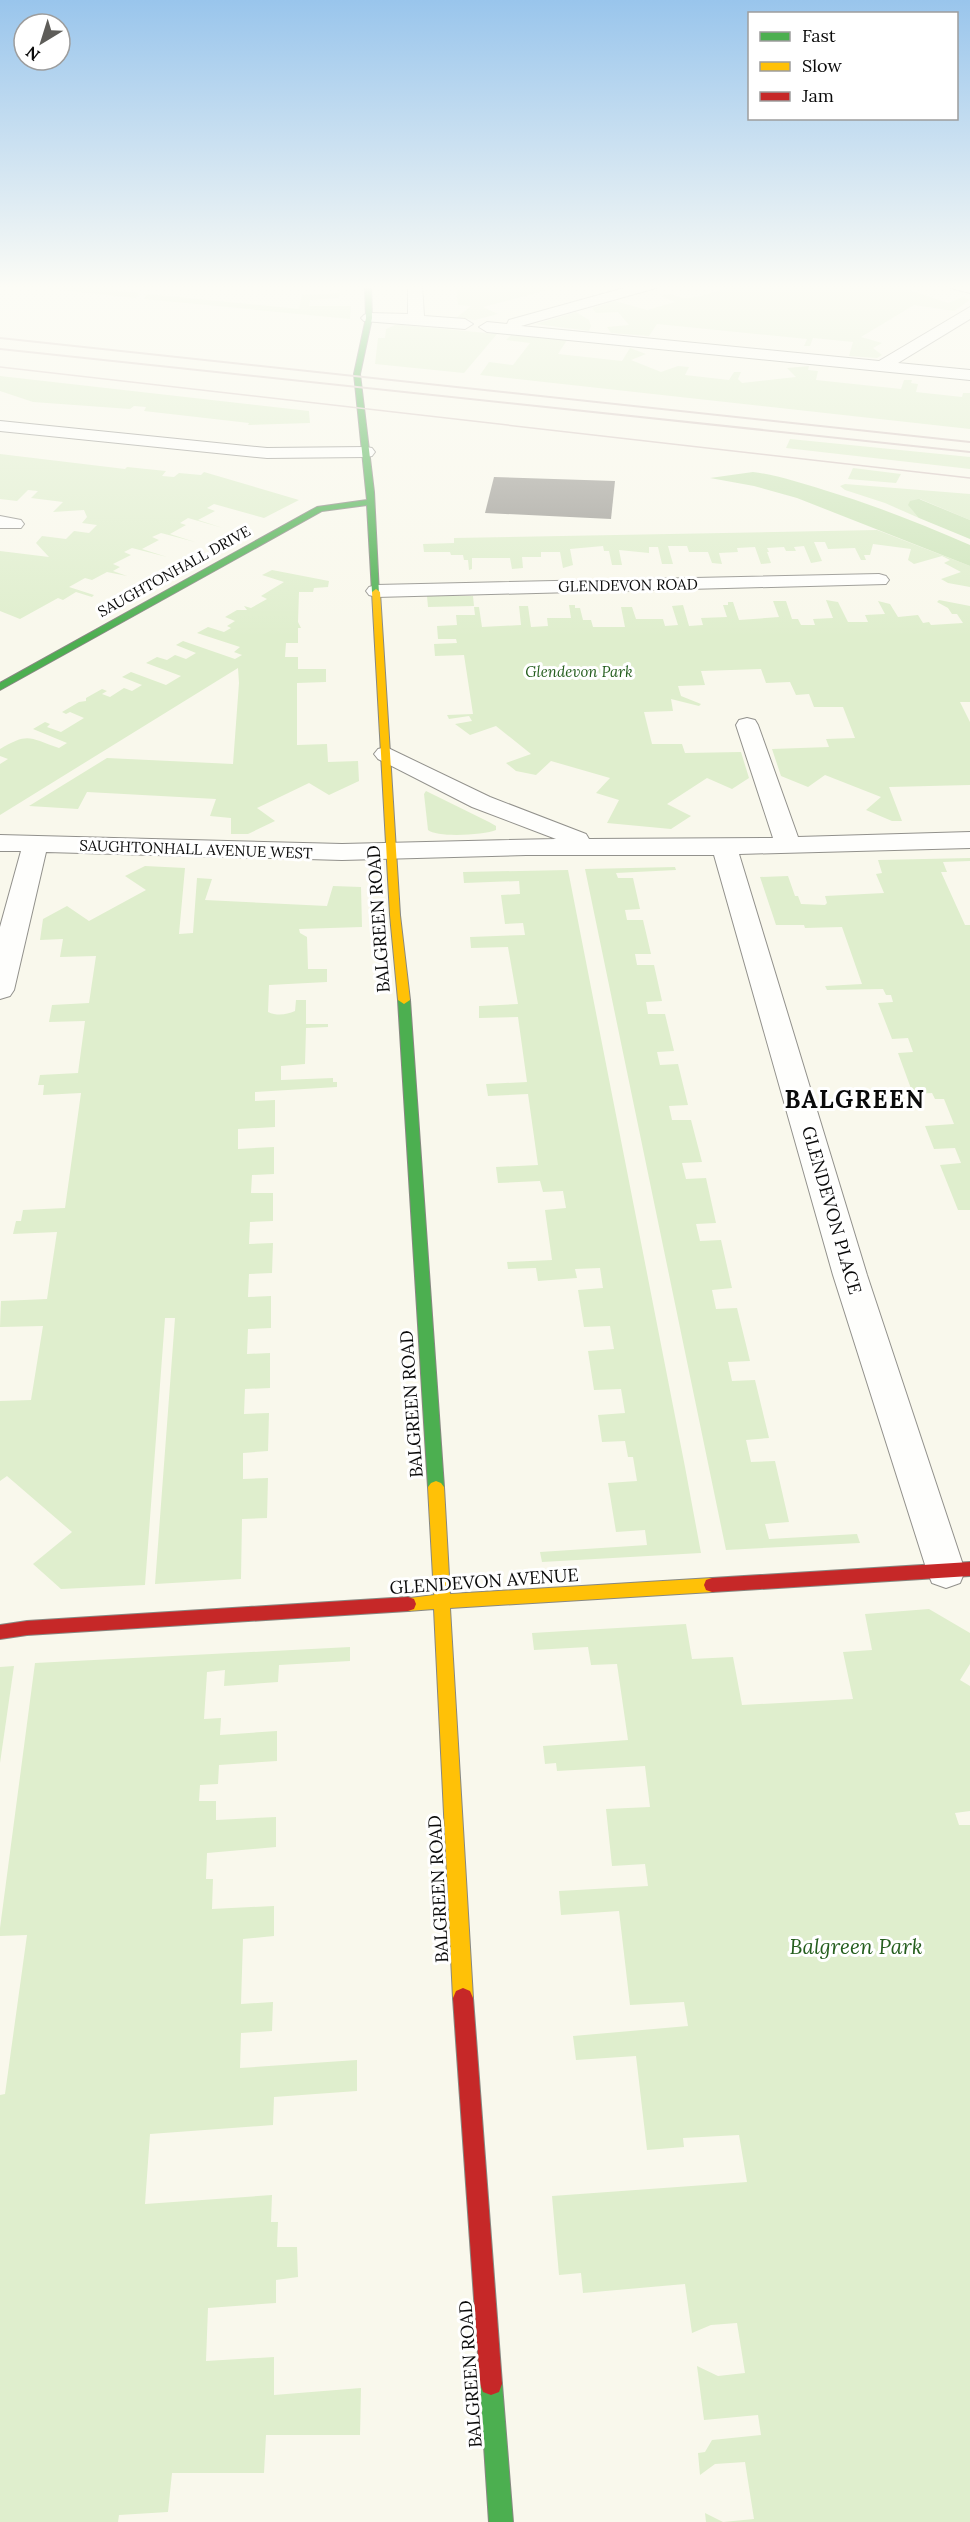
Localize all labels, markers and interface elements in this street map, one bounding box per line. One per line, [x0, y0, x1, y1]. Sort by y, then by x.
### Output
north arrow [12, 12, 72, 72]
legend [748, 12, 958, 120]
text: Fast [802, 24, 836, 47]
text: N [22, 42, 44, 66]
text: Slow [802, 54, 842, 77]
text: Jam [801, 84, 834, 107]
street label: SAUGHTONHALL DRIVE [94, 521, 254, 621]
street label: GLENDEVON ROAD [558, 574, 698, 596]
park label: Glendevon Park [525, 662, 633, 681]
street label: SAUGHTONHALL AVENUE WEST [79, 835, 313, 863]
street label: BALGREEN ROAD [361, 844, 395, 994]
district label: BALGREEN [784, 1084, 926, 1115]
street label: GLENDEVON PLACE [797, 1123, 867, 1297]
street label: BALGREEN ROAD [394, 1329, 428, 1479]
street label: GLENDEVON AVENUE [389, 1563, 579, 1599]
street label: BALGREEN ROAD [423, 1815, 453, 1963]
park label: Balgreen Park [789, 1933, 923, 1960]
street label: BALGREEN ROAD [453, 2299, 487, 2449]

